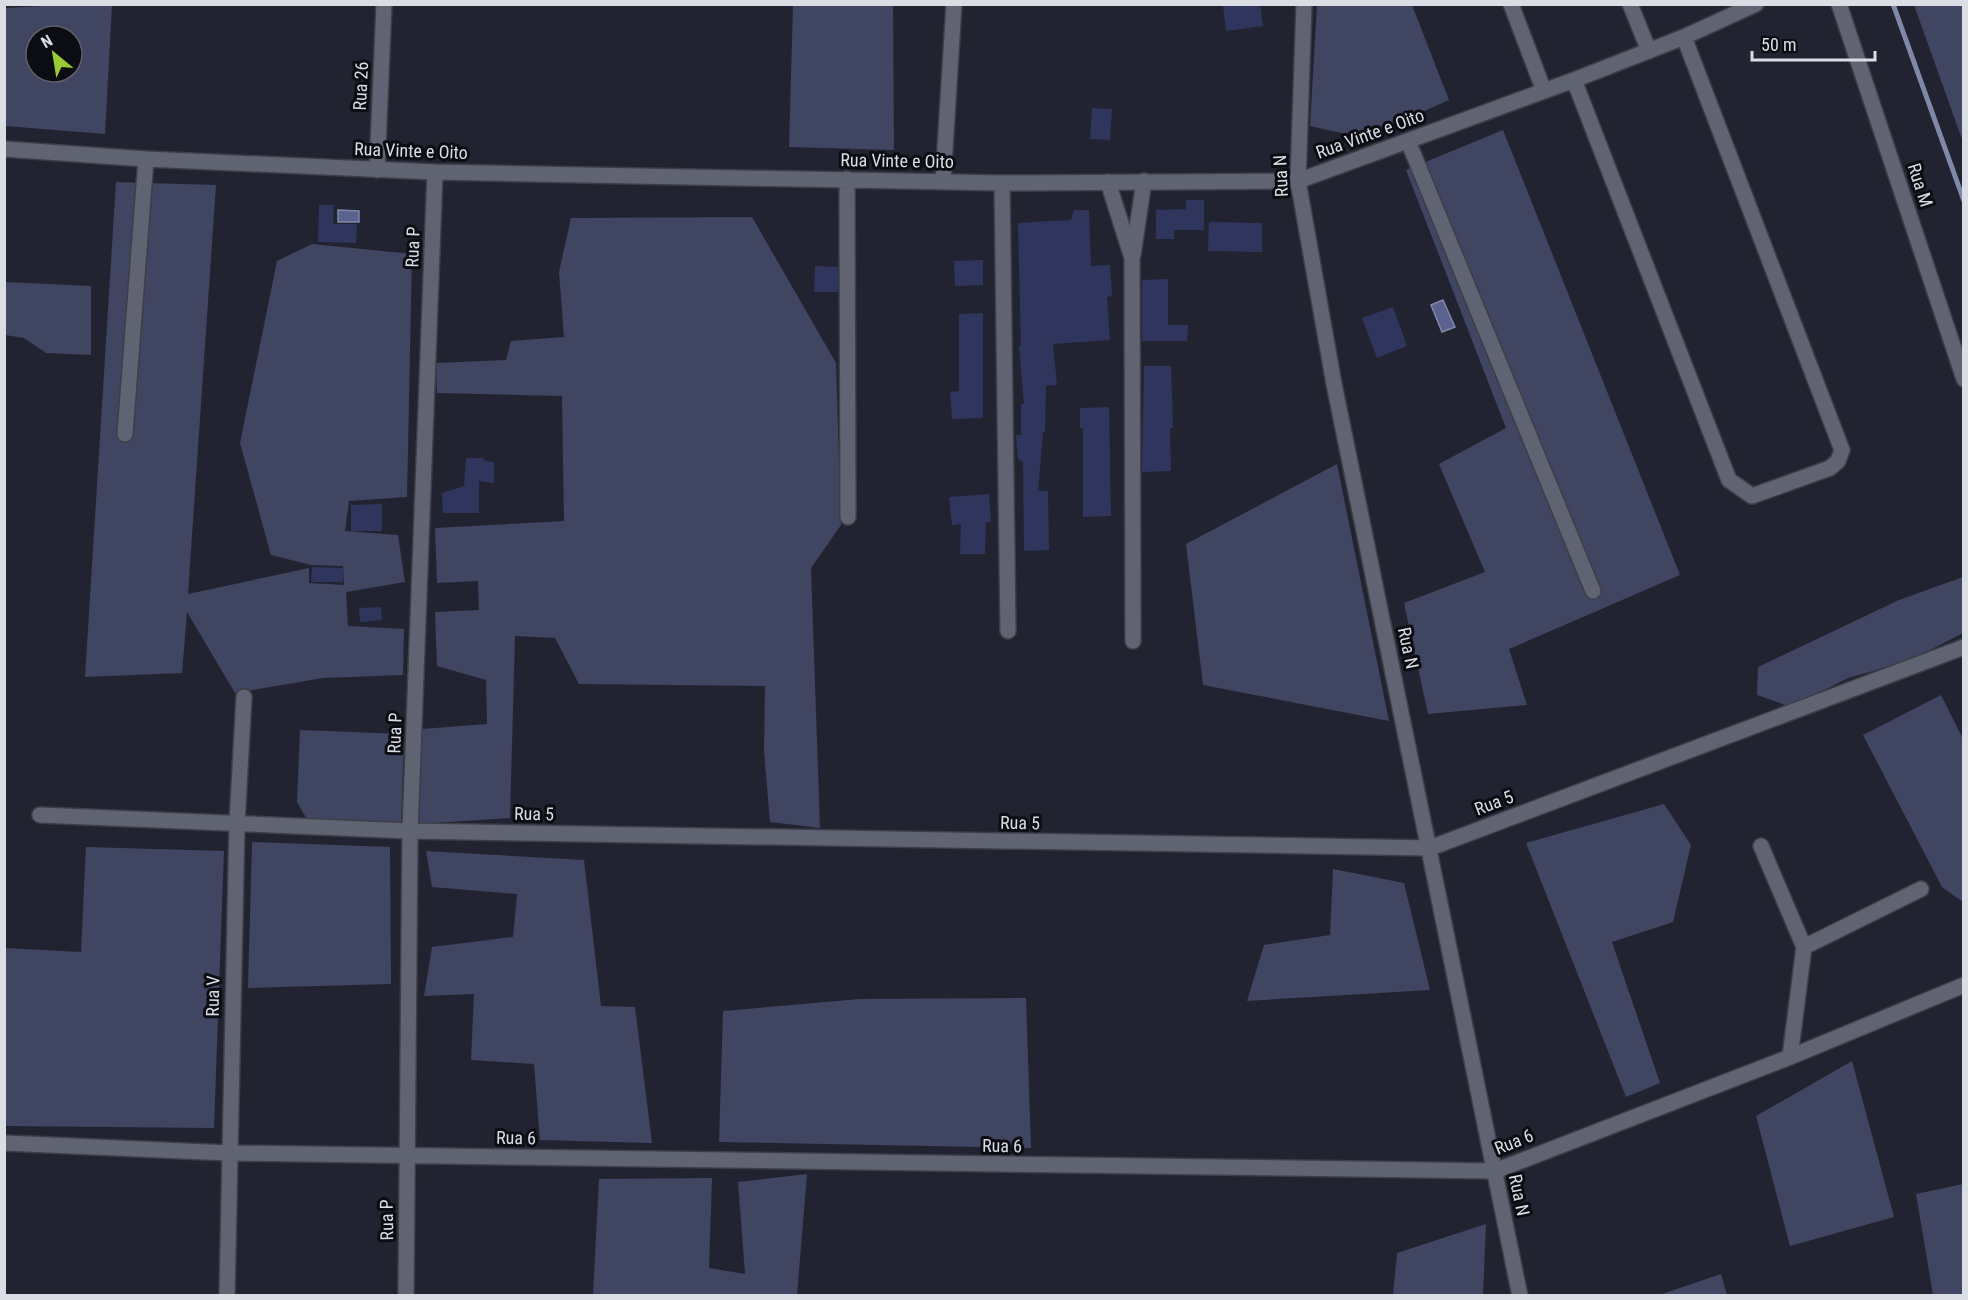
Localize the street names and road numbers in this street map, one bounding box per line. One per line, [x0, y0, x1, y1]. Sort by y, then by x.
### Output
street label: Rua 26 [349, 61, 372, 111]
street label: Rua Vinte e Oito [1313, 104, 1427, 163]
street label: Rua Vinte e Oito [354, 138, 468, 163]
street label: Rua Vinte e Oito [840, 149, 954, 172]
street label: Rua N [1269, 154, 1292, 198]
street label: Rua M [1904, 160, 1937, 209]
street label: Rua P [401, 226, 424, 268]
street label: Rua N [1394, 625, 1423, 671]
street label: Rua P [383, 712, 406, 754]
street label: Rua 5 [1471, 786, 1516, 819]
street label: Rua 5 [514, 803, 554, 824]
street label: Rua 5 [1000, 812, 1040, 833]
street label: Rua V [202, 975, 223, 1017]
street label: Rua 6 [1491, 1124, 1536, 1159]
street label: Rua 6 [496, 1127, 536, 1148]
street label: Rua 6 [982, 1135, 1022, 1156]
street label: Rua N [1505, 1172, 1534, 1218]
street label: Rua P [376, 1199, 397, 1241]

